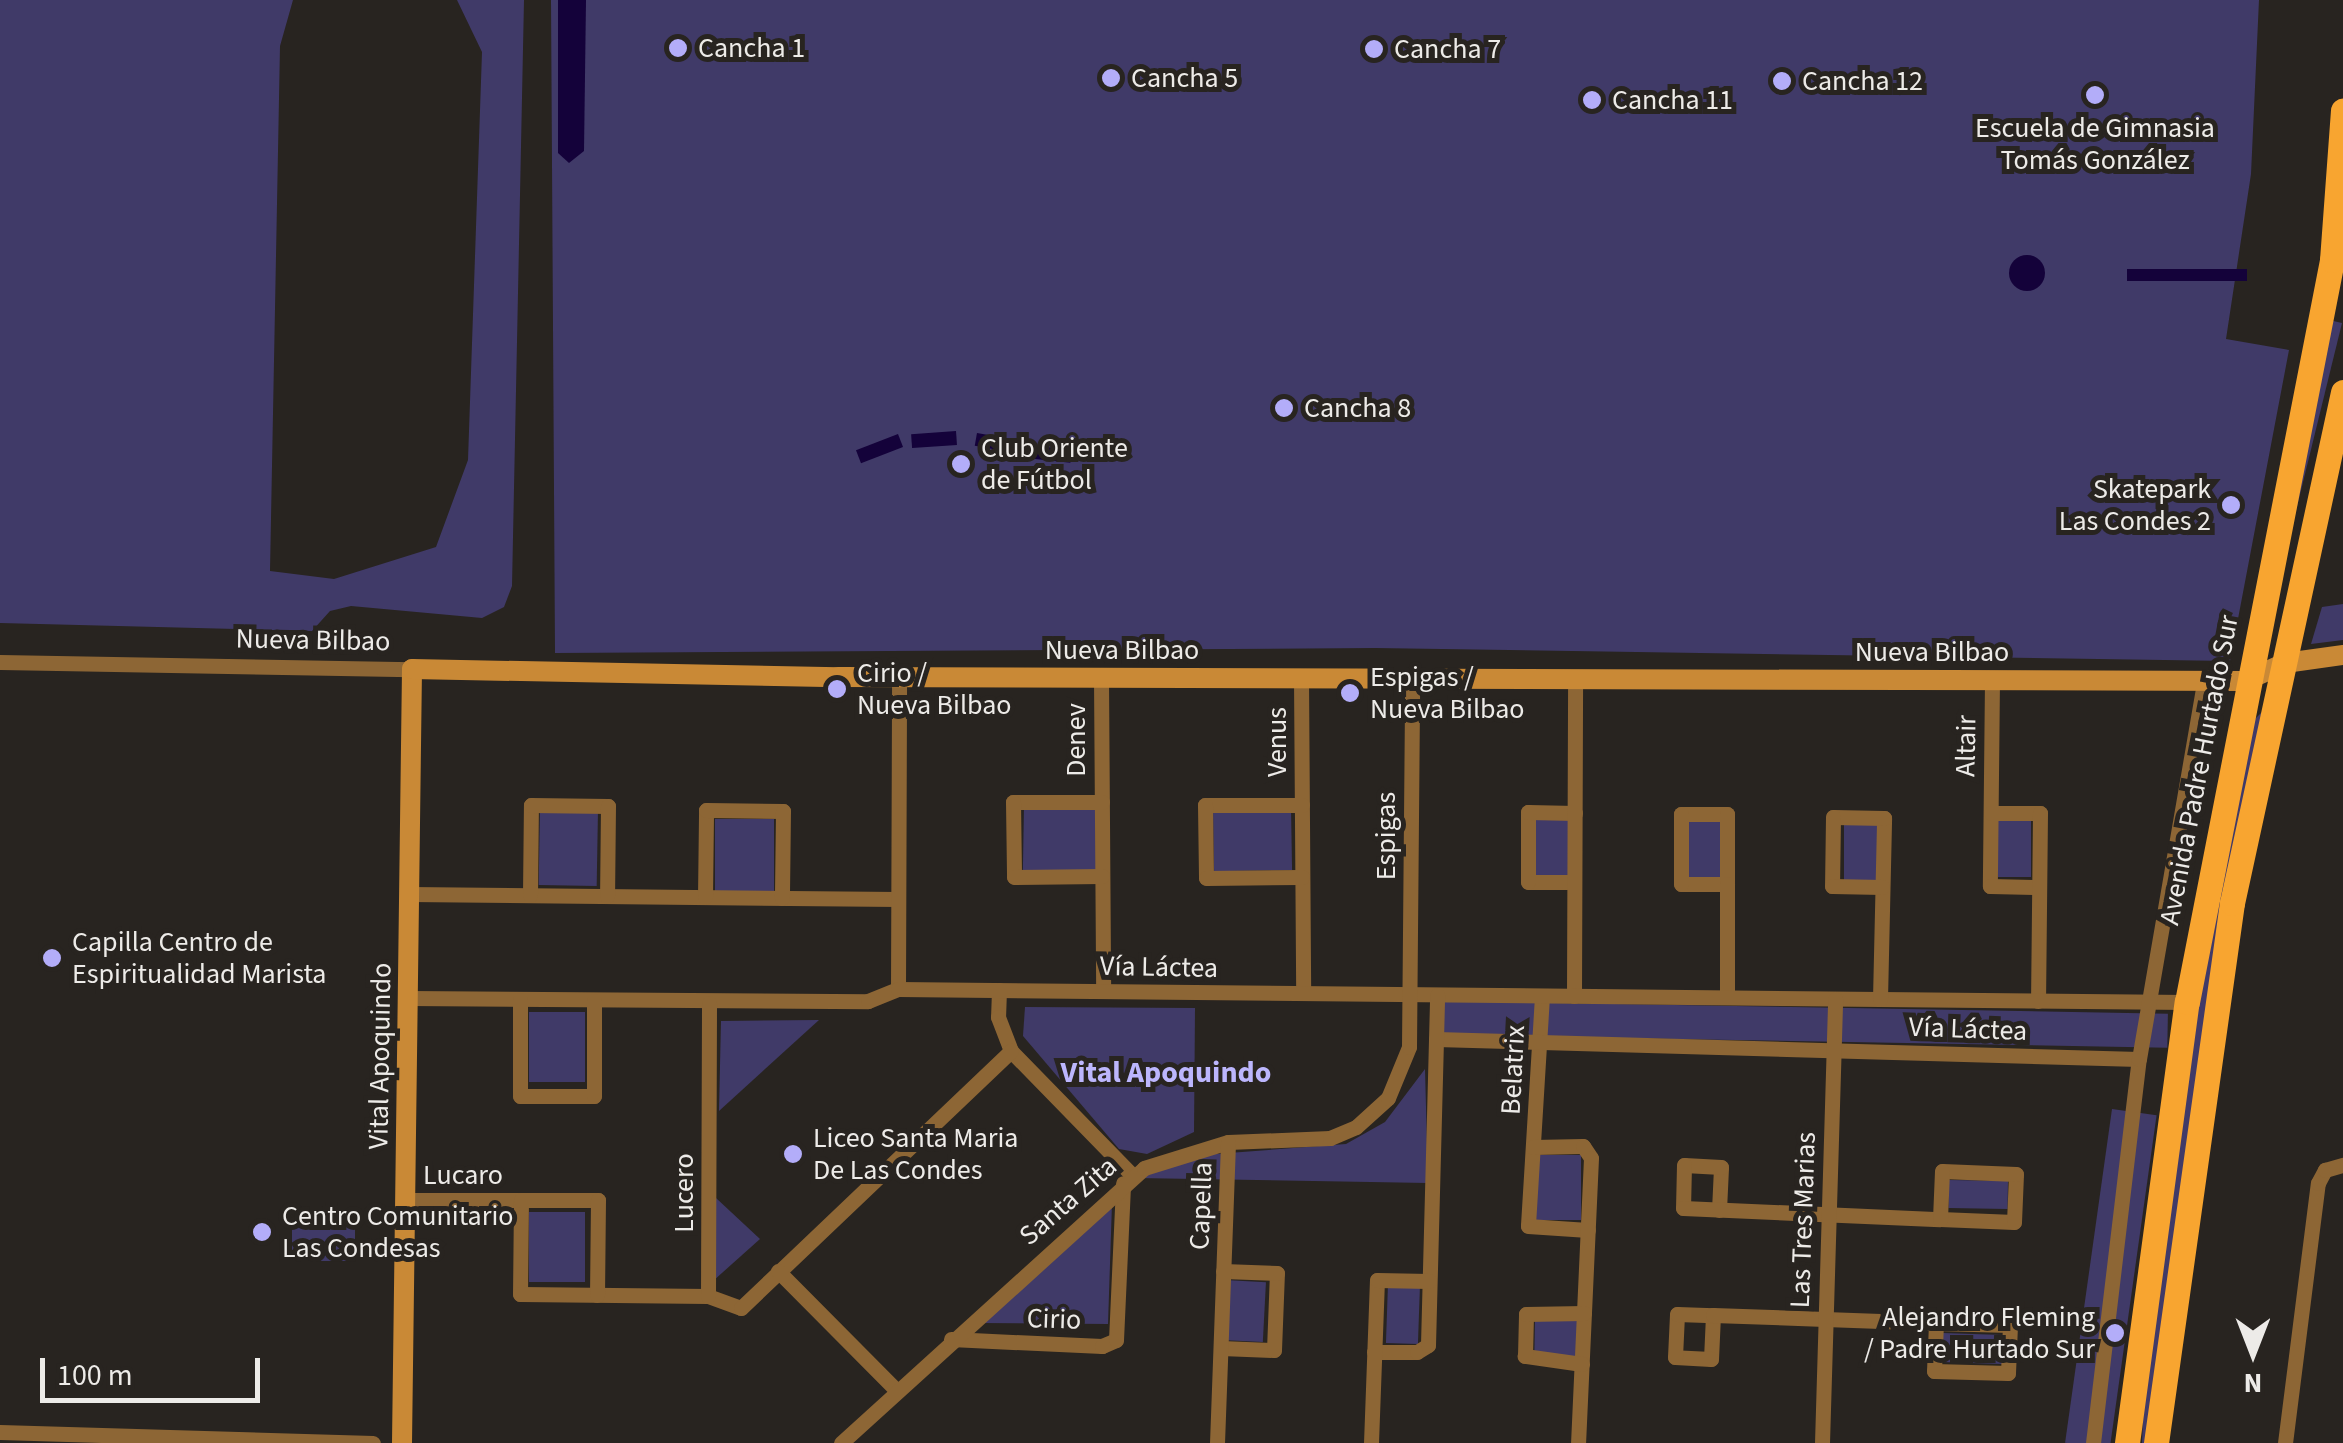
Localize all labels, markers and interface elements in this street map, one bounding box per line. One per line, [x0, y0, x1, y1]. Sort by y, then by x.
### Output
place label: Cancha 1 [698, 31, 805, 65]
place label: Cancha 7 [1394, 32, 1501, 66]
marker: Cancha 1 [667, 37, 689, 59]
marker: Cancha 7 [1363, 38, 1385, 60]
place label: Cancha 5 [1131, 61, 1238, 95]
place label: Cancha 12 [1802, 64, 1923, 98]
marker: Cancha 5 [1100, 67, 1122, 89]
marker: Cancha 12 [1771, 70, 1793, 92]
place label: Cancha 11 [1612, 83, 1733, 117]
marker: Escuela de Gimnasia Tomás González [2084, 84, 2106, 106]
marker: Cancha 11 [1581, 89, 1603, 111]
place label: Escuela de Gimnasia Tomás González [1975, 111, 2215, 177]
place label: Cancha 8 [1304, 391, 1411, 425]
marker: Cancha 8 [1273, 397, 1295, 419]
place label: Club Oriente de Fútbol [981, 431, 1128, 497]
marker: Club Oriente de Fútbol [950, 453, 972, 475]
place label: Skatepark Las Condes 2 [2059, 472, 2211, 538]
marker: Skatepark Las Condes 2 [2220, 494, 2242, 516]
street label: Avenida Padre Hurtado Sur [2152, 612, 2246, 928]
street label: Nueva Bilbao [235, 622, 391, 658]
street label: Nueva Bilbao [1045, 633, 1199, 667]
street label: Nueva Bilbao [1855, 635, 2009, 669]
place label: Cirio / Nueva Bilbao [857, 656, 1011, 722]
place label: Espigas / Nueva Bilbao [1370, 660, 1524, 726]
marker: Cirio / Nueva Bilbao [826, 678, 848, 700]
marker: Espigas / Nueva Bilbao [1339, 682, 1361, 704]
street label: Denev [1059, 703, 1093, 777]
street label: Venus [1260, 707, 1294, 777]
street label: Altair [1949, 715, 1983, 777]
street label: Espigas [1369, 792, 1403, 880]
place label: Capilla Centro de Espiritualidad Marista [72, 925, 326, 991]
marker: Capilla Centro de Espiritualidad Marista [41, 947, 63, 969]
street label: Vía Láctea [1100, 949, 1218, 985]
street label: Vital Apoquindo [362, 962, 398, 1150]
street label: Vía Láctea [1908, 1010, 2028, 1048]
street label: Belatrix [1494, 1024, 1532, 1116]
district label: Vital Apoquindo [1061, 1055, 1271, 1091]
place label: Liceo Santa Maria De Las Condes [813, 1121, 1018, 1187]
street label: Las Tres Marias [1783, 1131, 1823, 1309]
marker: Liceo Santa Maria De Las Condes [782, 1143, 804, 1165]
street label: Santa Zita [1012, 1150, 1124, 1252]
street label: Lucero [667, 1153, 701, 1233]
street label: Lucaro [423, 1158, 503, 1192]
street label: Capella [1183, 1161, 1219, 1251]
place label: Centro Comunitario Las Condesas [282, 1199, 513, 1265]
marker: Centro Comunitario Las Condesas [251, 1221, 273, 1243]
place label: Alejandro Fleming / Padre Hurtado Sur [1864, 1300, 2095, 1366]
street label: Cirio [1026, 1301, 1082, 1337]
north arrow [2203, 1303, 2303, 1403]
marker: Alejandro Fleming / Padre Hurtado Sur [2104, 1322, 2126, 1344]
scale bar [45, 1338, 265, 1400]
text: 100 m [57, 1354, 133, 1397]
text: N [2244, 1363, 2262, 1403]

